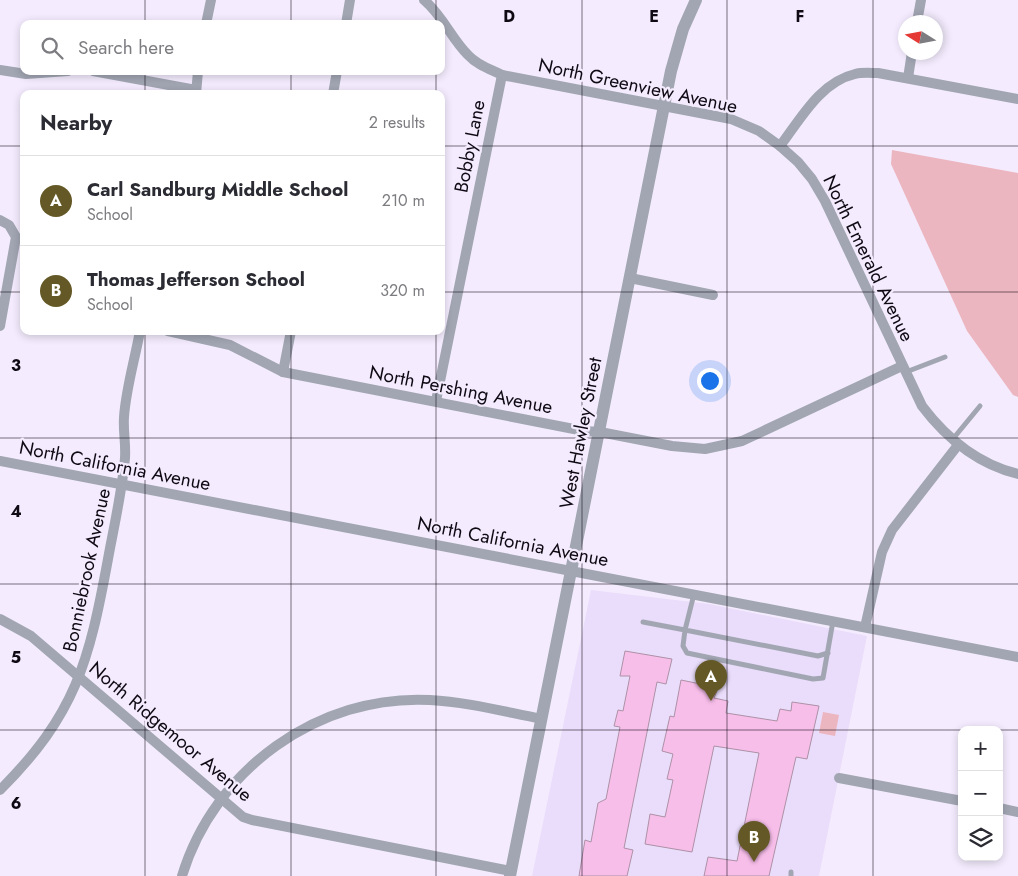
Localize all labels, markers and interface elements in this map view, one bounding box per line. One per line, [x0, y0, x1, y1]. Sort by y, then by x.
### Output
text: D [503, 5, 515, 28]
text: E [649, 5, 659, 28]
text: F [796, 5, 804, 28]
north arrow [898, 15, 943, 60]
search box [20, 20, 445, 75]
icon: search [38, 34, 66, 62]
text: Search here [78, 34, 174, 61]
street label: North Greenview Avenue [536, 51, 740, 120]
street label: Bobby Lane [447, 97, 492, 195]
text: Nearby [40, 108, 112, 138]
text: 2 results [369, 111, 425, 134]
street label: North Emerald Avenue [816, 170, 921, 346]
text: Carl Sandburg Middle School [87, 176, 348, 203]
text: A [50, 189, 62, 212]
text: 210 m [382, 189, 425, 212]
text: School [87, 203, 133, 226]
text: Thomas Jefferson School [87, 266, 305, 293]
text: B [51, 279, 61, 302]
text: 320 m [380, 279, 425, 302]
text: School [87, 293, 133, 316]
text: 3 [11, 354, 21, 377]
street label: West Hawley Street [553, 355, 608, 511]
street label: North Pershing Avenue [367, 358, 555, 421]
your location [697, 368, 723, 394]
street label: North California Avenue [17, 434, 213, 497]
street label: Bonniebrook Avenue [56, 486, 117, 654]
text: 4 [10, 500, 22, 523]
street label: North California Avenue [415, 510, 611, 573]
text: 5 [11, 646, 21, 669]
street label: North Ridgemoor Avenue [83, 655, 258, 808]
pin: A [695, 660, 727, 701]
map controls [958, 726, 1003, 861]
button: + [958, 726, 1003, 771]
button: − [958, 771, 1003, 816]
text: 6 [11, 792, 21, 815]
button: layers [958, 816, 1003, 861]
pin: B [738, 821, 770, 862]

